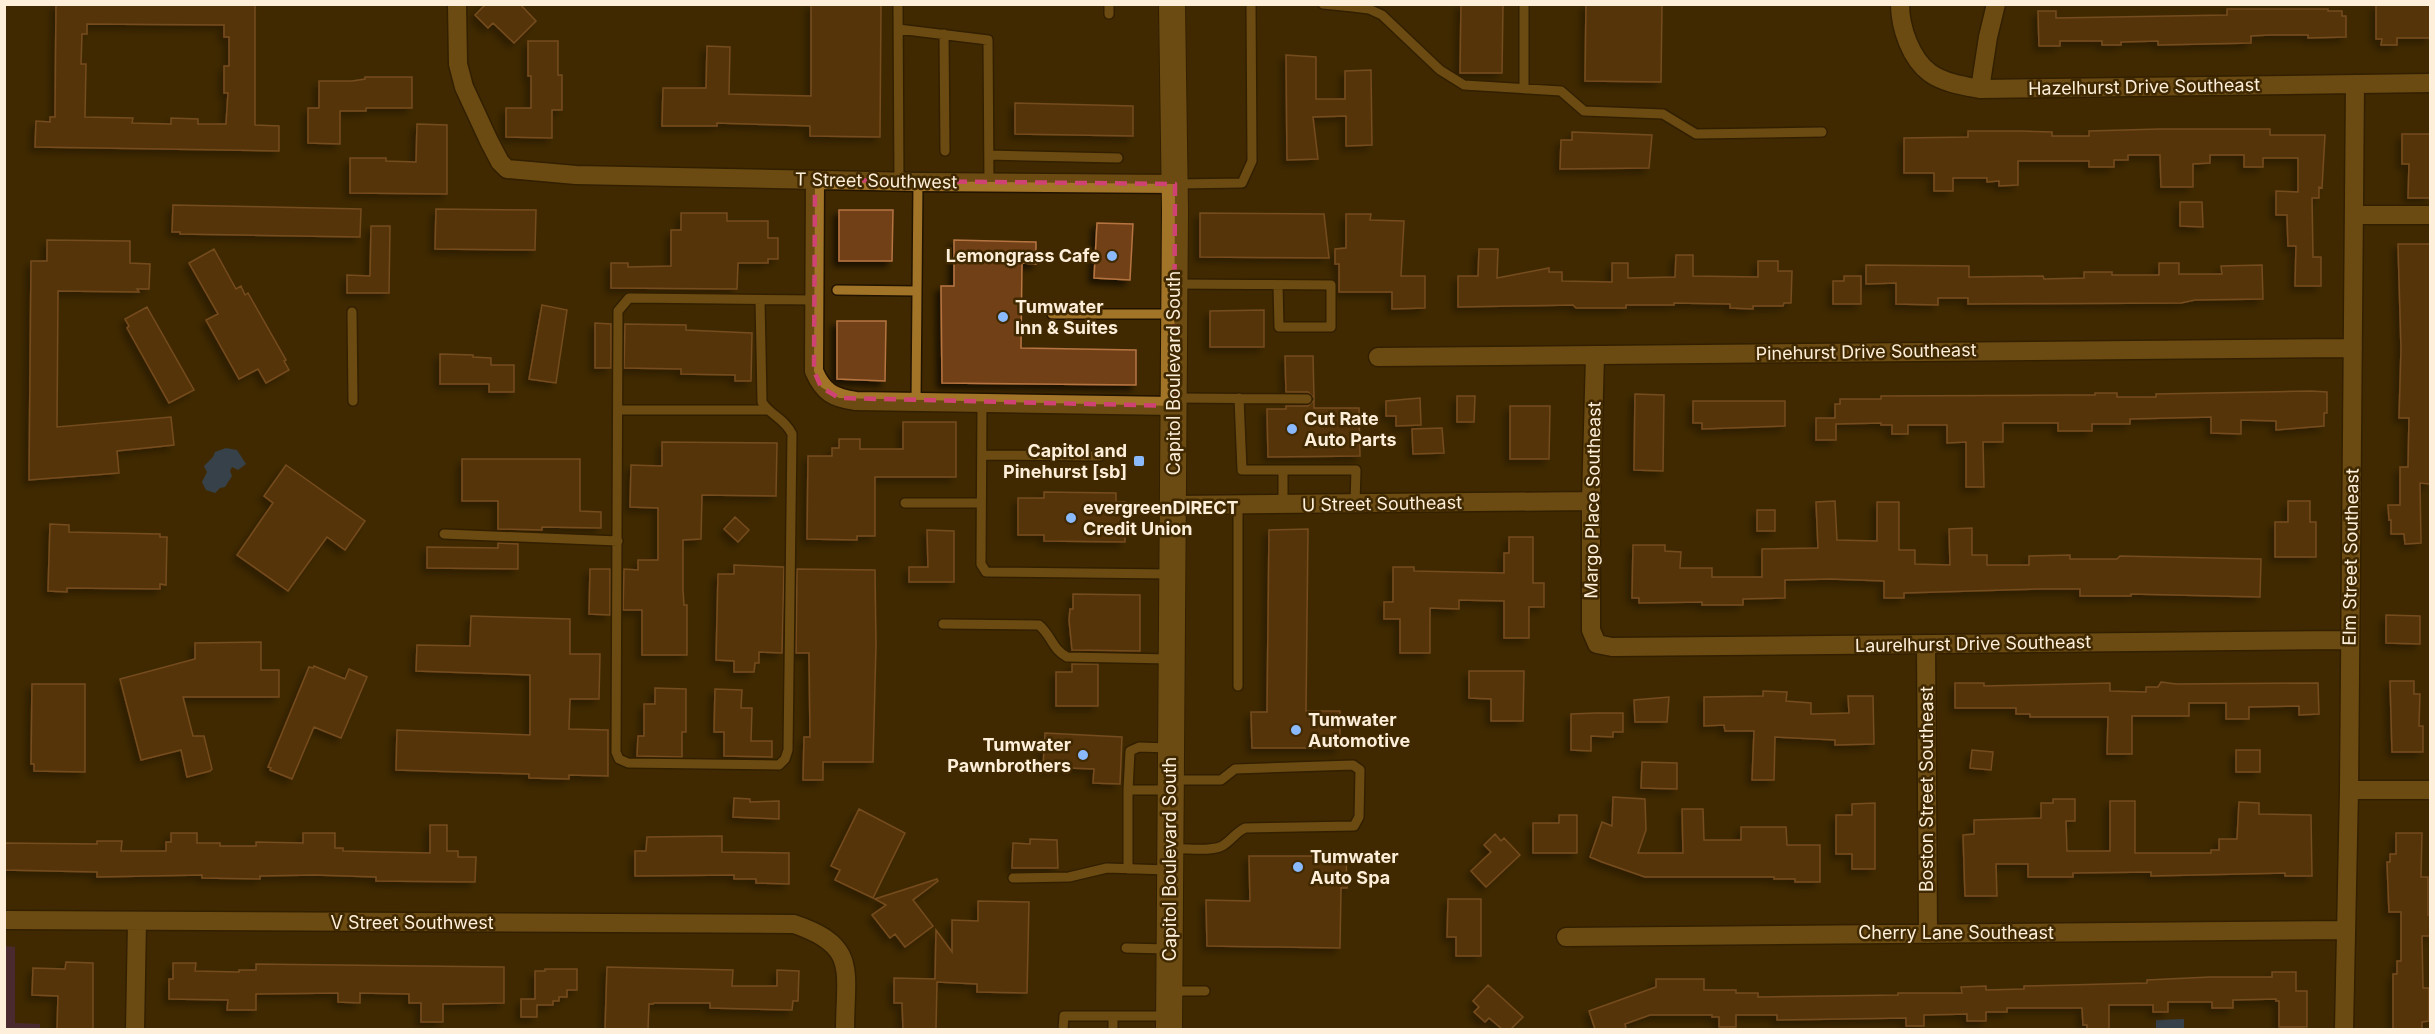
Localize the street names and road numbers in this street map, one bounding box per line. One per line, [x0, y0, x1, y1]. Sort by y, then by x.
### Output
street label: Hazelhurst Drive Southeast [2028, 74, 2260, 99]
street label: T Street Southwest [795, 169, 957, 192]
street label: Capitol Boulevard South [1163, 271, 1184, 475]
street label: Pinehurst Drive Southeast [1755, 339, 1977, 364]
street label: Margo Place Southeast [1580, 401, 1605, 599]
street label: Elm Street Southeast [2338, 468, 2363, 646]
street label: U Street Southeast [1302, 492, 1462, 515]
street label: Laurelhurst Drive Southeast [1855, 631, 2091, 656]
street label: Boston Street Southeast [1916, 686, 1937, 892]
street label: Capitol Boulevard South [1159, 757, 1180, 961]
street label: V Street Southwest [330, 912, 494, 933]
street label: Cherry Lane Southeast [1858, 922, 2054, 943]

